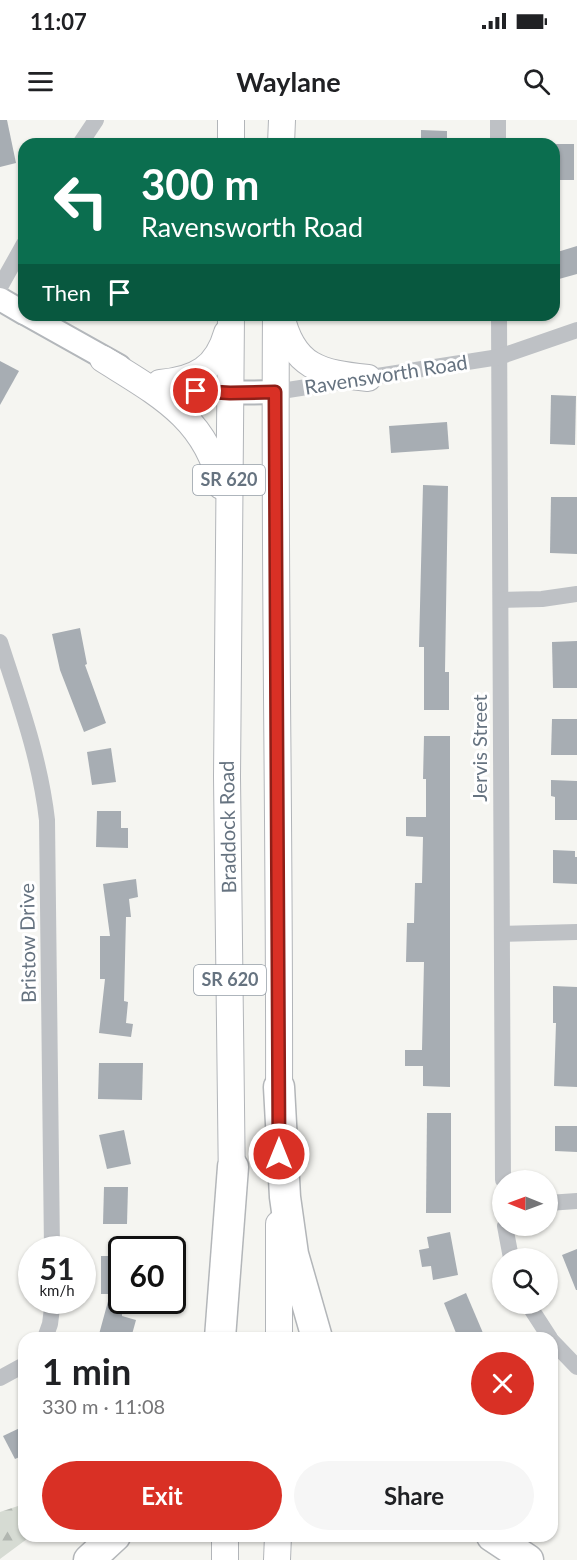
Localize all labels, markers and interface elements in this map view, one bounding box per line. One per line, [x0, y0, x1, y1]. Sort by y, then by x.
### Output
text: 11:07 [30, 8, 87, 35]
icon: menu [24, 65, 57, 98]
text: Waylane [236, 65, 341, 98]
icon: search [520, 65, 553, 98]
text: 300 m [141, 159, 259, 209]
icon: left [42, 162, 120, 240]
text: Ravensworth Road [141, 210, 363, 243]
icon: arrive [103, 276, 136, 309]
text: Then [42, 279, 91, 306]
street label: Ravensworth Road [303, 349, 469, 399]
pin [170, 365, 221, 416]
icon: arrive [179, 374, 212, 407]
road number: SR 620 [193, 465, 265, 495]
street label: Jervis Street [467, 694, 491, 802]
street label: Braddock Road [214, 760, 240, 894]
street label: Bristow Drive [14, 883, 40, 1003]
road number: SR 620 [194, 965, 266, 995]
position arrow [247, 1122, 311, 1186]
north arrow [492, 1170, 558, 1236]
map controls [492, 1170, 558, 1314]
speed limit sign: 60 [108, 1236, 186, 1314]
button: search [492, 1248, 558, 1314]
text: 51 [40, 1250, 74, 1286]
text: km/h [39, 1281, 75, 1299]
text: 1 min [42, 1349, 131, 1393]
button: close [471, 1352, 534, 1415]
text: 330 m · 11:08 [42, 1394, 165, 1418]
button: Exit [42, 1461, 282, 1530]
button: Share [294, 1461, 534, 1530]

